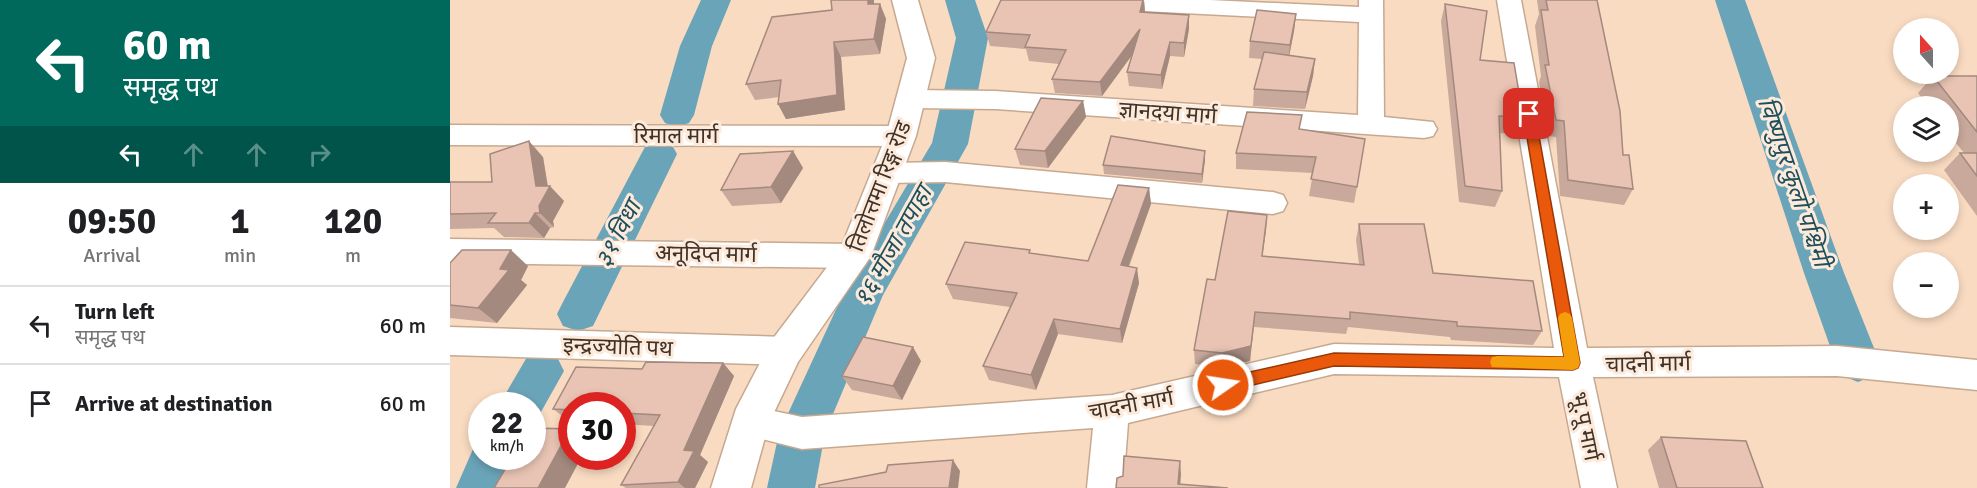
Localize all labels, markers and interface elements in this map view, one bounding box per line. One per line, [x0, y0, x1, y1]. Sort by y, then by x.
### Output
north arrow [1893, 18, 1959, 84]
map controls [1893, 18, 1959, 318]
text: 60 m [123, 20, 212, 71]
icon: left [24, 24, 102, 102]
text: समृद्ध पथ [123, 71, 218, 104]
pin [1503, 88, 1554, 139]
water label: विष्णुपुर कुलो पश्चिमी [1751, 94, 1838, 275]
street label: ज्ञानदया मार्ग [1118, 96, 1219, 129]
button: layers [1893, 96, 1959, 162]
icon: arrive [1512, 97, 1545, 130]
street label: तिलोत्तमा रिङ्ग रोड [842, 117, 917, 255]
street label: रिमाल मार्ग [634, 122, 719, 149]
icon: left [114, 138, 147, 171]
icon: ahead [177, 138, 210, 171]
icon: ahead [240, 138, 273, 171]
icon: right [303, 138, 336, 171]
button: + [1893, 174, 1959, 240]
water label: १६ मौजा तपाहा [848, 177, 941, 311]
water label: ३१ विधा [589, 191, 650, 272]
text: 09:50 [68, 199, 156, 244]
text: 1 [230, 199, 250, 244]
text: 120 [324, 199, 382, 244]
street label: अनूदिप्त मार्ग [655, 239, 758, 269]
text: Arrival [83, 243, 141, 268]
text: min [224, 243, 256, 268]
text: m [345, 243, 361, 268]
button: − [1893, 252, 1959, 318]
text: Turn left [75, 298, 155, 325]
icon: left [24, 309, 57, 342]
text: 60 m [380, 312, 426, 339]
text: समृद्ध पथ [75, 325, 145, 350]
street label: इन्द्रज्योति पथ [563, 331, 674, 362]
street label: चादनी मार्ग [1605, 349, 1692, 378]
position arrow [1191, 353, 1255, 417]
street label: चादनी मार्ग [1087, 384, 1176, 425]
icon: arrive [24, 387, 57, 420]
street label: भू.पू मार्ग [1564, 389, 1606, 464]
text: Arrive at destination [75, 390, 272, 417]
text: 60 m [380, 390, 426, 417]
speed limit sign: 30 [558, 392, 636, 470]
text: 22 [491, 405, 523, 442]
text: km/h [490, 437, 524, 455]

